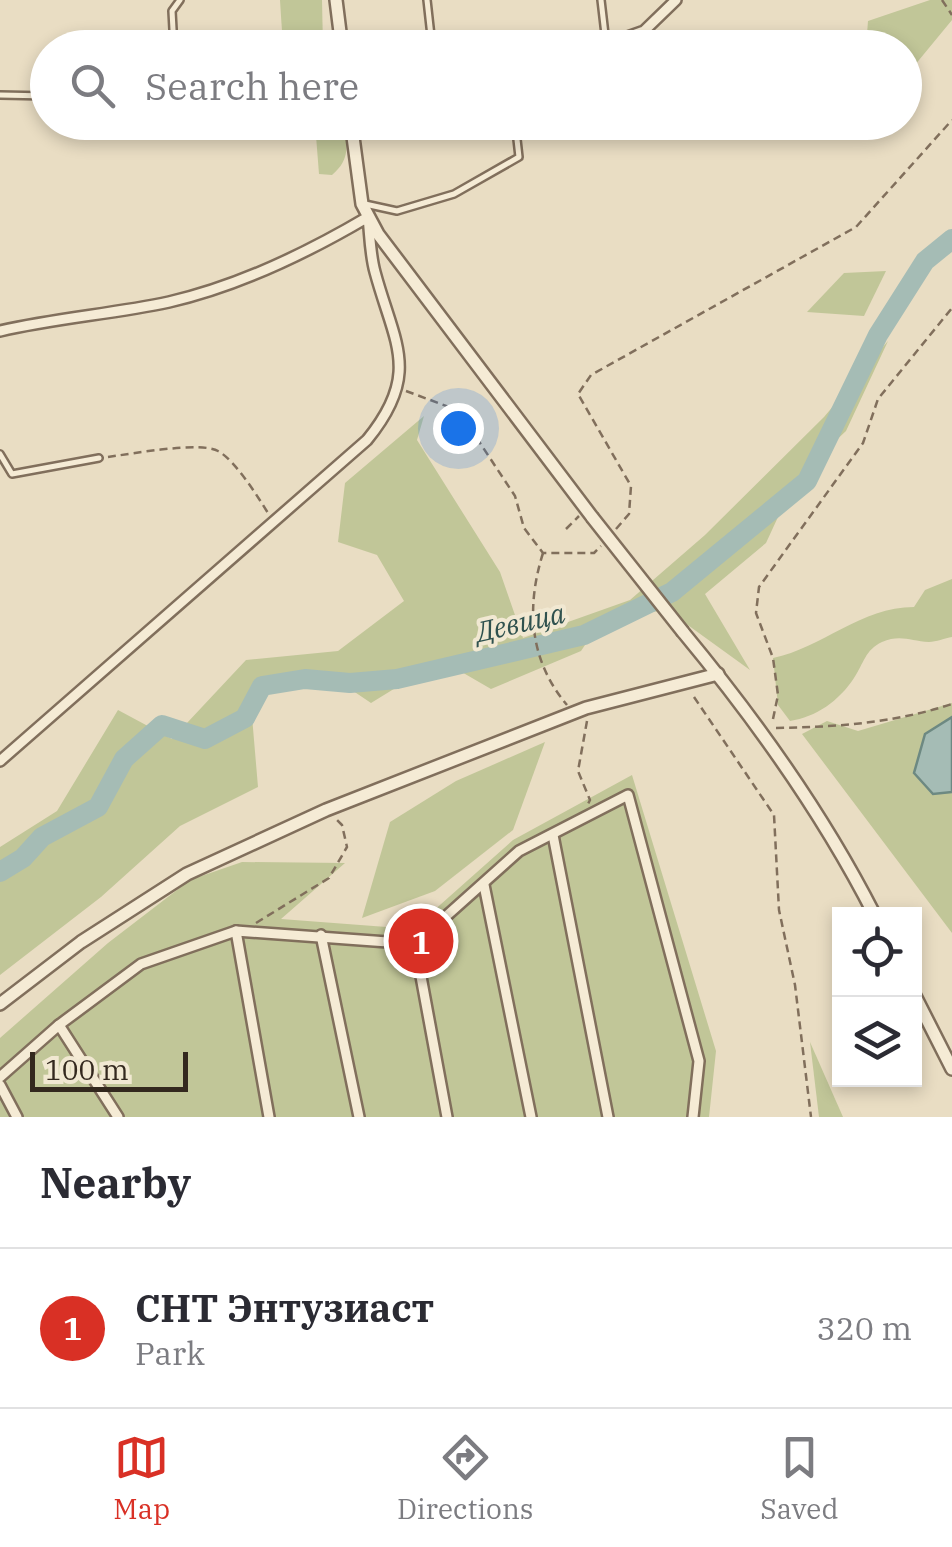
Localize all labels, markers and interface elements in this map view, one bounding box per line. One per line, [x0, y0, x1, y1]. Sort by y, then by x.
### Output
search box [30, 30, 922, 140]
icon: search [65, 58, 120, 113]
text: Search here [145, 61, 359, 110]
your location [433, 403, 484, 454]
water label: Девица [469, 594, 568, 651]
pin: 1 [388, 904, 454, 978]
map controls [832, 907, 922, 1087]
button: locate [832, 907, 922, 997]
button: layers [832, 997, 922, 1087]
scale bar [30, 1047, 188, 1092]
text: 100 m [45, 1051, 129, 1088]
text: Nearby [40, 1155, 191, 1210]
text: СНТ Энтузиаст [135, 1283, 434, 1332]
text: 1 [63, 1307, 82, 1349]
text: 320 m [816, 1307, 912, 1349]
text: Park [135, 1332, 205, 1374]
tab: Map [113, 1430, 170, 1527]
tab: Directions [397, 1430, 533, 1527]
tab: Saved [760, 1430, 839, 1527]

